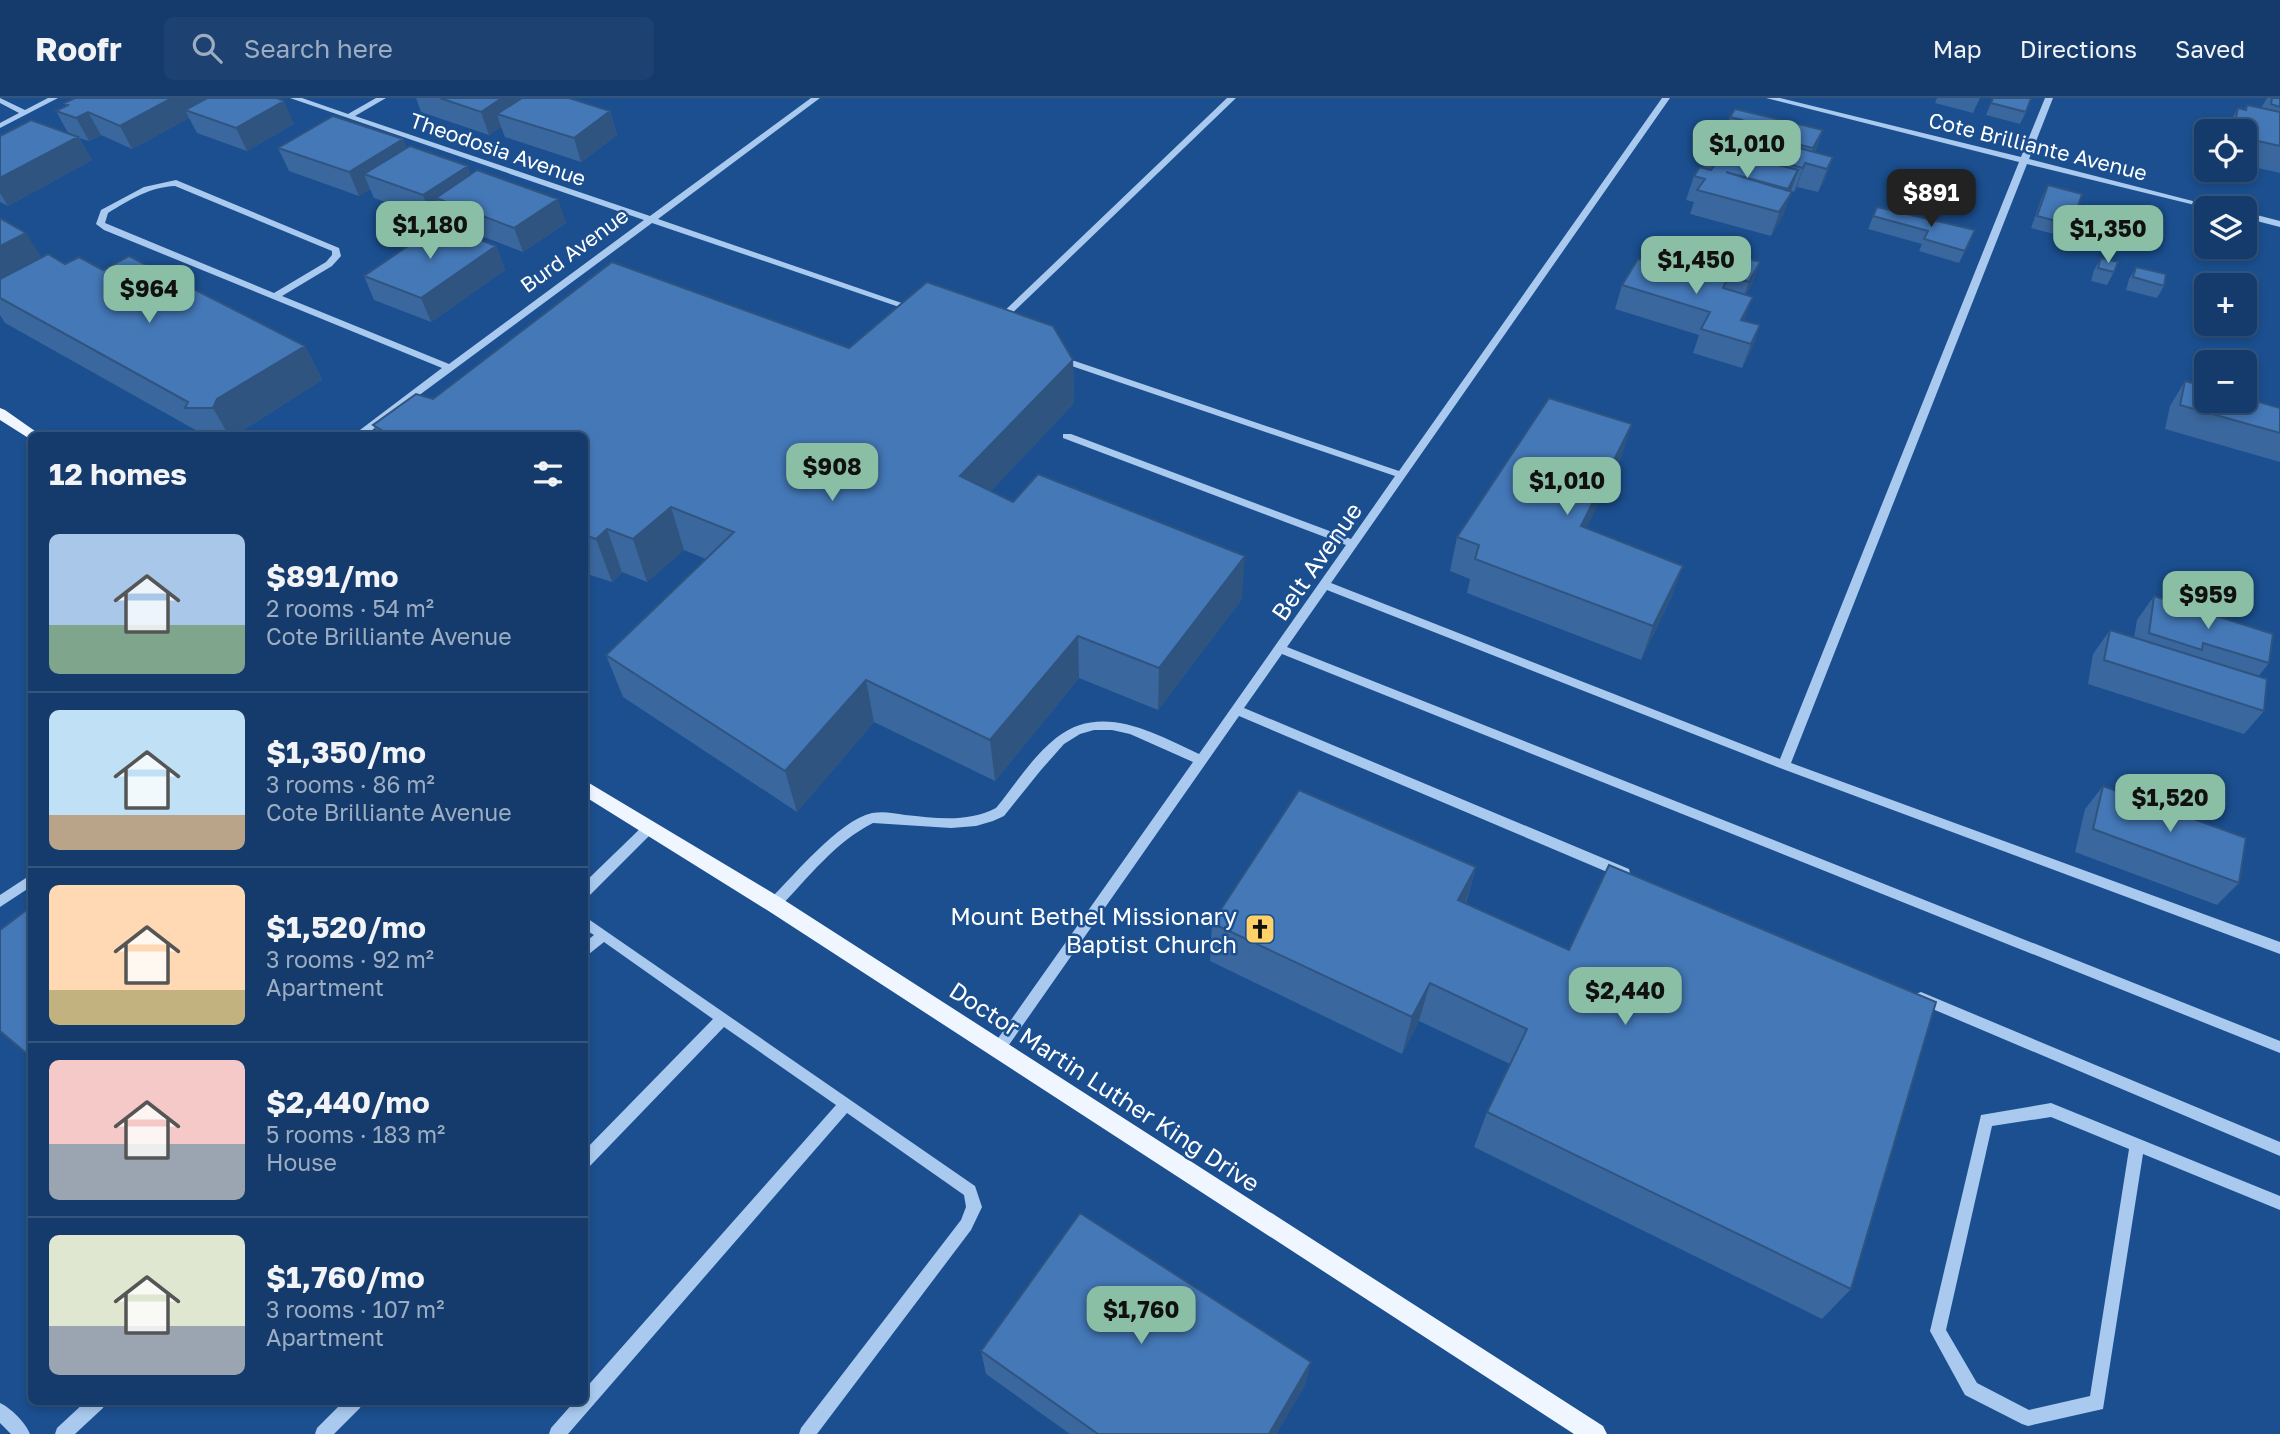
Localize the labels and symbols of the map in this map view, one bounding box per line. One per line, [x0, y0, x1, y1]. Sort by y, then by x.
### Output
street label: Cote Brilliante Avenue [1926, 106, 2150, 186]
street label: Theodosia Avenue [407, 107, 589, 191]
pin: $1,010 [1690, 120, 1804, 180]
pin: $891 [1890, 170, 1972, 229]
pin: $1,180 [373, 202, 487, 261]
street label: Burd Avenue [515, 202, 633, 298]
pin: $1,350 [2051, 206, 2165, 265]
pin: $1,450 [1639, 236, 1753, 296]
pin: $964 [108, 266, 190, 325]
pin: $908 [791, 444, 873, 503]
pin: $1,010 [1510, 458, 1624, 517]
street label: Belt Avenue [1265, 496, 1367, 626]
pin: $959 [2167, 572, 2249, 631]
pin: $1,520 [2113, 774, 2227, 834]
place label: Mount Bethel Missionary Baptist Church [950, 901, 1237, 958]
church icon: Mount Bethel Missionary Baptist Church [1243, 912, 1277, 946]
pin: $2,440 [1568, 968, 1682, 1027]
street label: Doctor Martin Luther King Drive [945, 975, 1265, 1197]
pin: $1,760 [1084, 1286, 1198, 1346]

